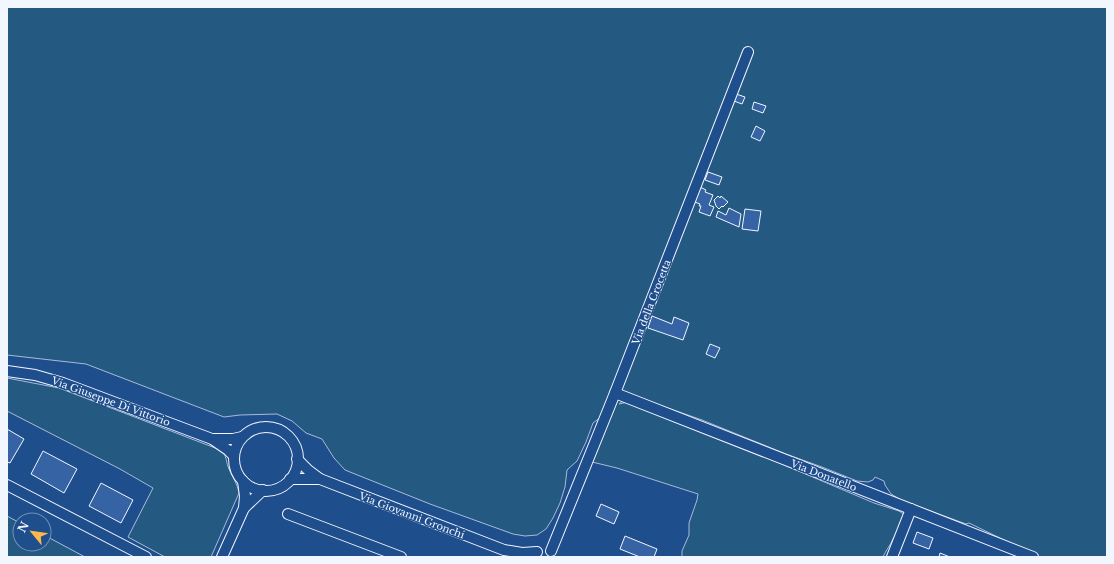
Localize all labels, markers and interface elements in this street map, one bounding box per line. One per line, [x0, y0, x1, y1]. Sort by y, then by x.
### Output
street label: Via della Crocetta [629, 257, 674, 348]
street label: Via Giuseppe Di Vittorio [49, 374, 172, 429]
street label: Via Donatello [788, 457, 859, 494]
street label: Via Giovanni Gronchi [356, 489, 467, 542]
north arrow [12, 512, 52, 552]
text: N [15, 519, 32, 535]

